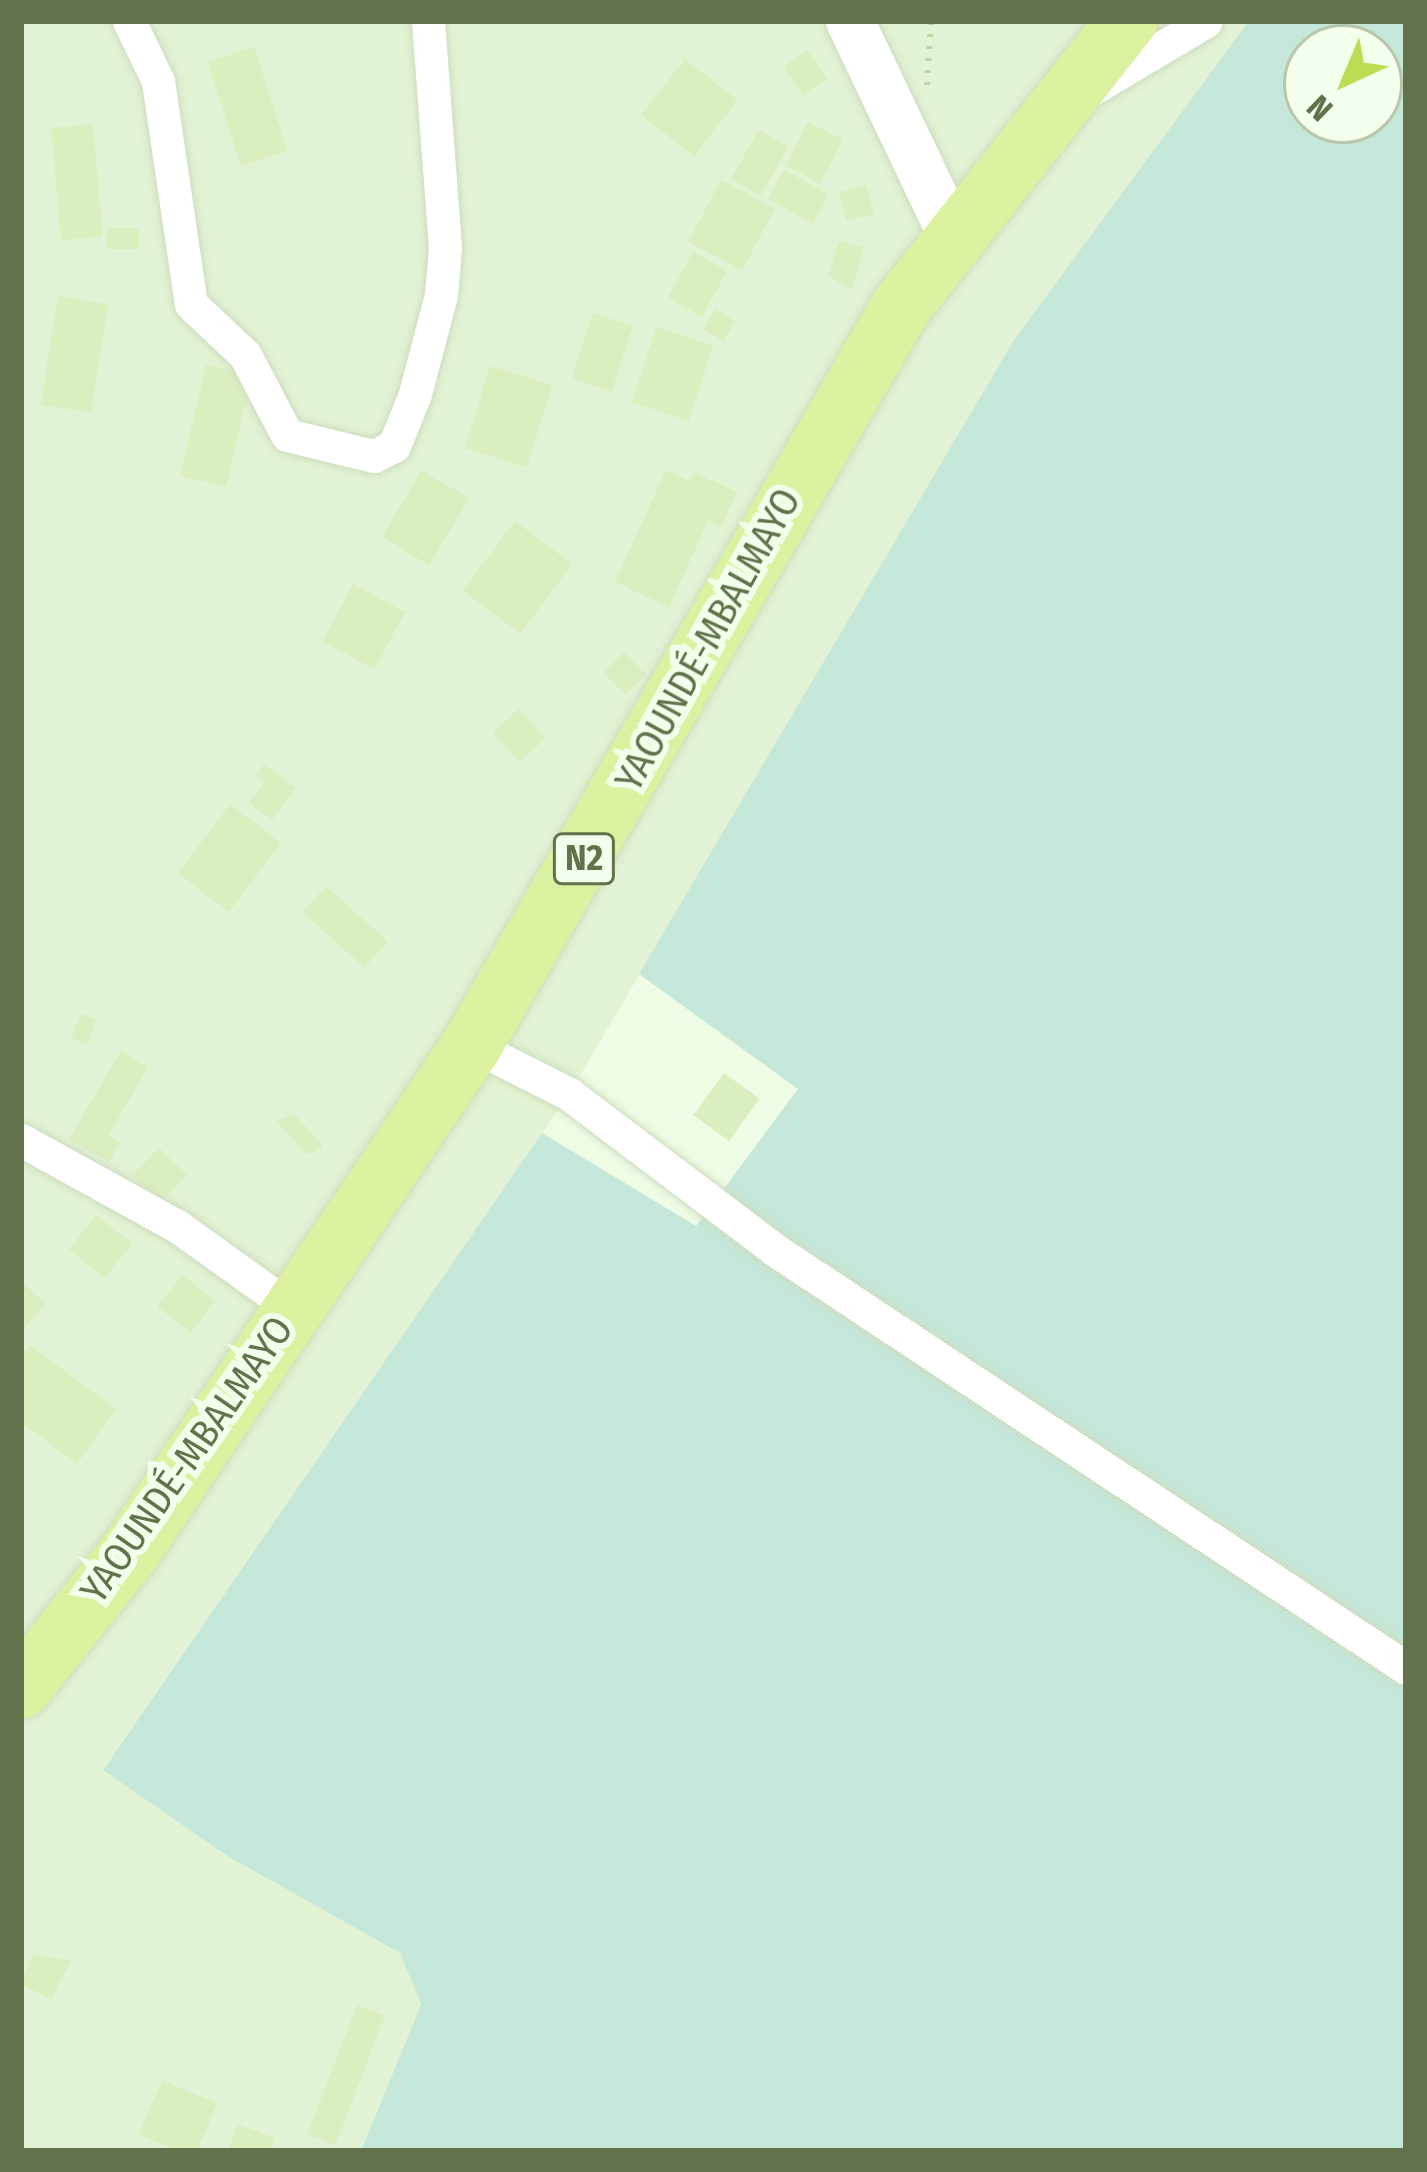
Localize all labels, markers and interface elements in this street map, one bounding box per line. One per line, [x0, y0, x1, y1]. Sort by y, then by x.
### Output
north arrow [1283, 24, 1403, 144]
text: N [1299, 86, 1341, 129]
street label: YAOUNDÉ-MBALMAYO [605, 481, 811, 799]
road number: N2 [551, 829, 617, 889]
street label: YAOUNDÉ-MBALMAYO [71, 1308, 303, 1612]

